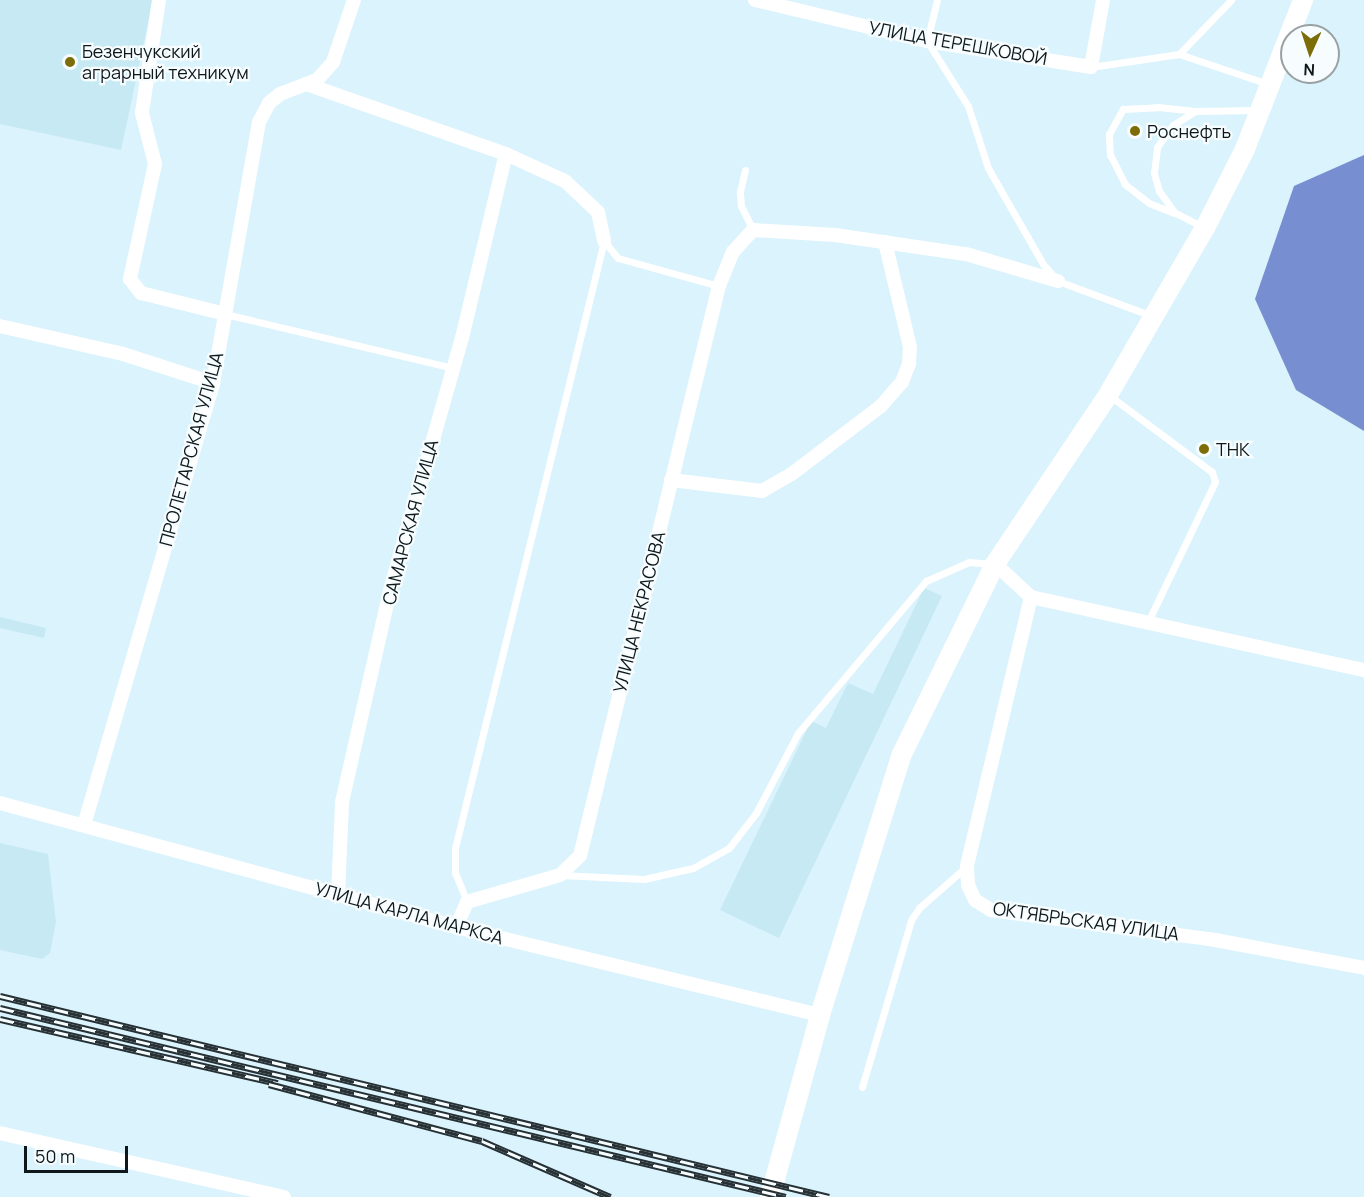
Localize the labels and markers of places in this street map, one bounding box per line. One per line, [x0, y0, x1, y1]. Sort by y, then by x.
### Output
place label: Безенчукский аграрный техникум [82, 41, 249, 84]
marker: Безенчукский аграрный техникум [63, 55, 77, 69]
place label: Роснефть [1147, 120, 1231, 142]
marker: Роснефть [1128, 124, 1142, 138]
place label: ТНК [1216, 438, 1250, 460]
marker: ТНК [1197, 442, 1211, 456]

